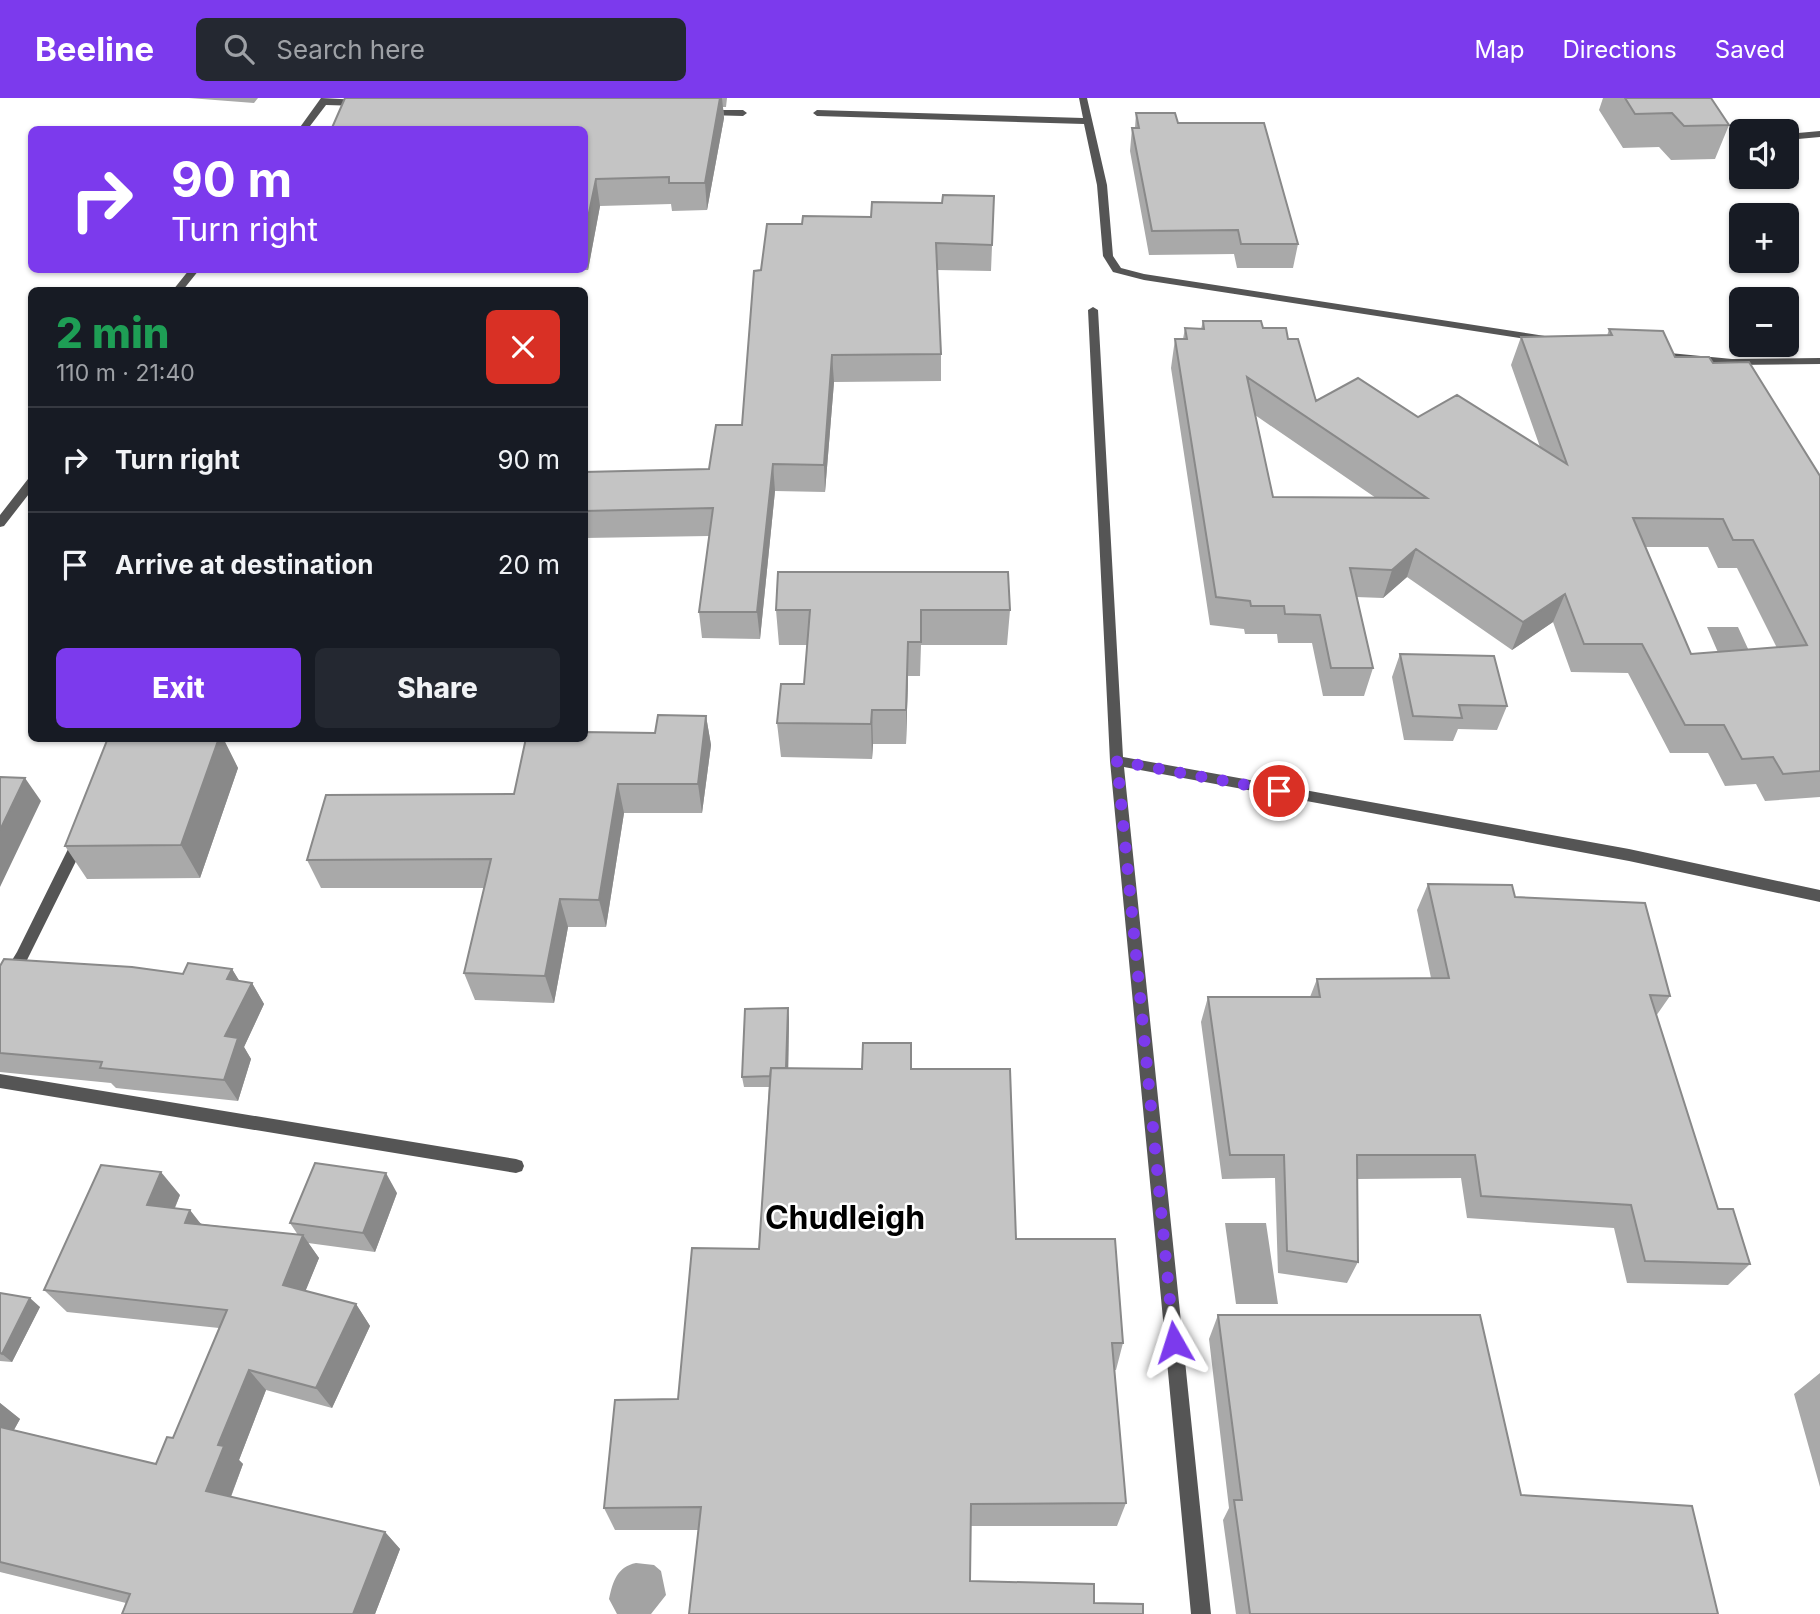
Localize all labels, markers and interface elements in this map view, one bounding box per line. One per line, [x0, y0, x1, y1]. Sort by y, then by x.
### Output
search box [196, 18, 686, 81]
text: Beeline [35, 29, 154, 69]
icon: search [220, 30, 258, 68]
text: Search here [276, 34, 425, 65]
text: Map [1475, 35, 1524, 64]
text: Directions [1562, 35, 1677, 64]
text: Saved [1715, 35, 1785, 64]
map controls [1729, 119, 1799, 357]
button: sound [1729, 119, 1799, 189]
text: 90 m [171, 150, 292, 209]
icon: right [56, 154, 147, 245]
button: + [1729, 203, 1799, 273]
text: Turn right [171, 210, 318, 249]
button: − [1729, 287, 1799, 357]
text: 2 min [56, 307, 170, 358]
button: close [486, 310, 560, 384]
text: 110 m · 21:40 [56, 359, 195, 387]
icon: right [56, 441, 94, 479]
text: Turn right [115, 444, 240, 475]
text: 90 m [497, 444, 560, 475]
icon: arrive [56, 546, 94, 584]
text: Arrive at destination [115, 549, 374, 580]
text: 20 m [498, 549, 560, 580]
button: Exit [56, 648, 301, 728]
button: Share [315, 648, 560, 728]
pin [1249, 761, 1309, 821]
icon: arrive [1260, 772, 1298, 810]
district label: Chudleigh [765, 1198, 925, 1237]
position arrow [1137, 1305, 1211, 1379]

